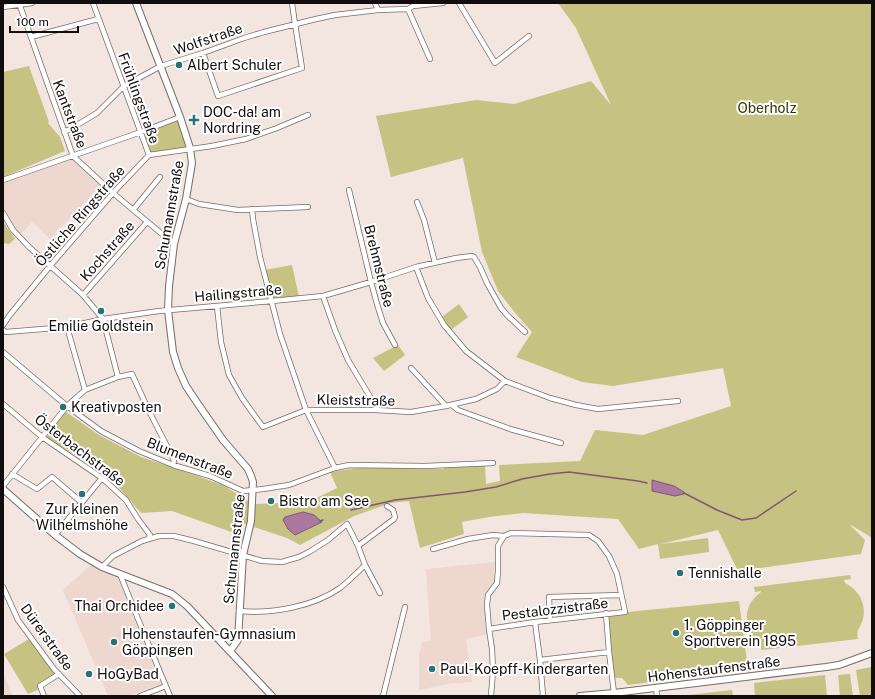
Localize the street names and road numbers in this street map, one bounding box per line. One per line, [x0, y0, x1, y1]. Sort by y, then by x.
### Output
street label: Wolfstraße [172, 20, 244, 58]
street label: Frühlingstraße [115, 50, 163, 146]
street label: Kantstraße [50, 78, 90, 150]
street label: Schumannstraße [152, 159, 186, 271]
street label: Östliche Ringstraße [30, 161, 128, 270]
street label: Kochstraße [77, 218, 137, 284]
street label: Brehmstraße [361, 223, 397, 309]
street label: Hailingstraße [194, 281, 282, 305]
street label: Kleiststraße [317, 391, 396, 409]
street label: Österbachstraße [32, 409, 130, 489]
street label: Blumenstraße [145, 434, 235, 482]
street label: Schumannstraße [220, 493, 248, 605]
street label: Pestalozzistraße [501, 595, 609, 623]
street label: Dürerstraße [18, 601, 76, 673]
street label: Hohenstaufenstraße [647, 653, 781, 685]

